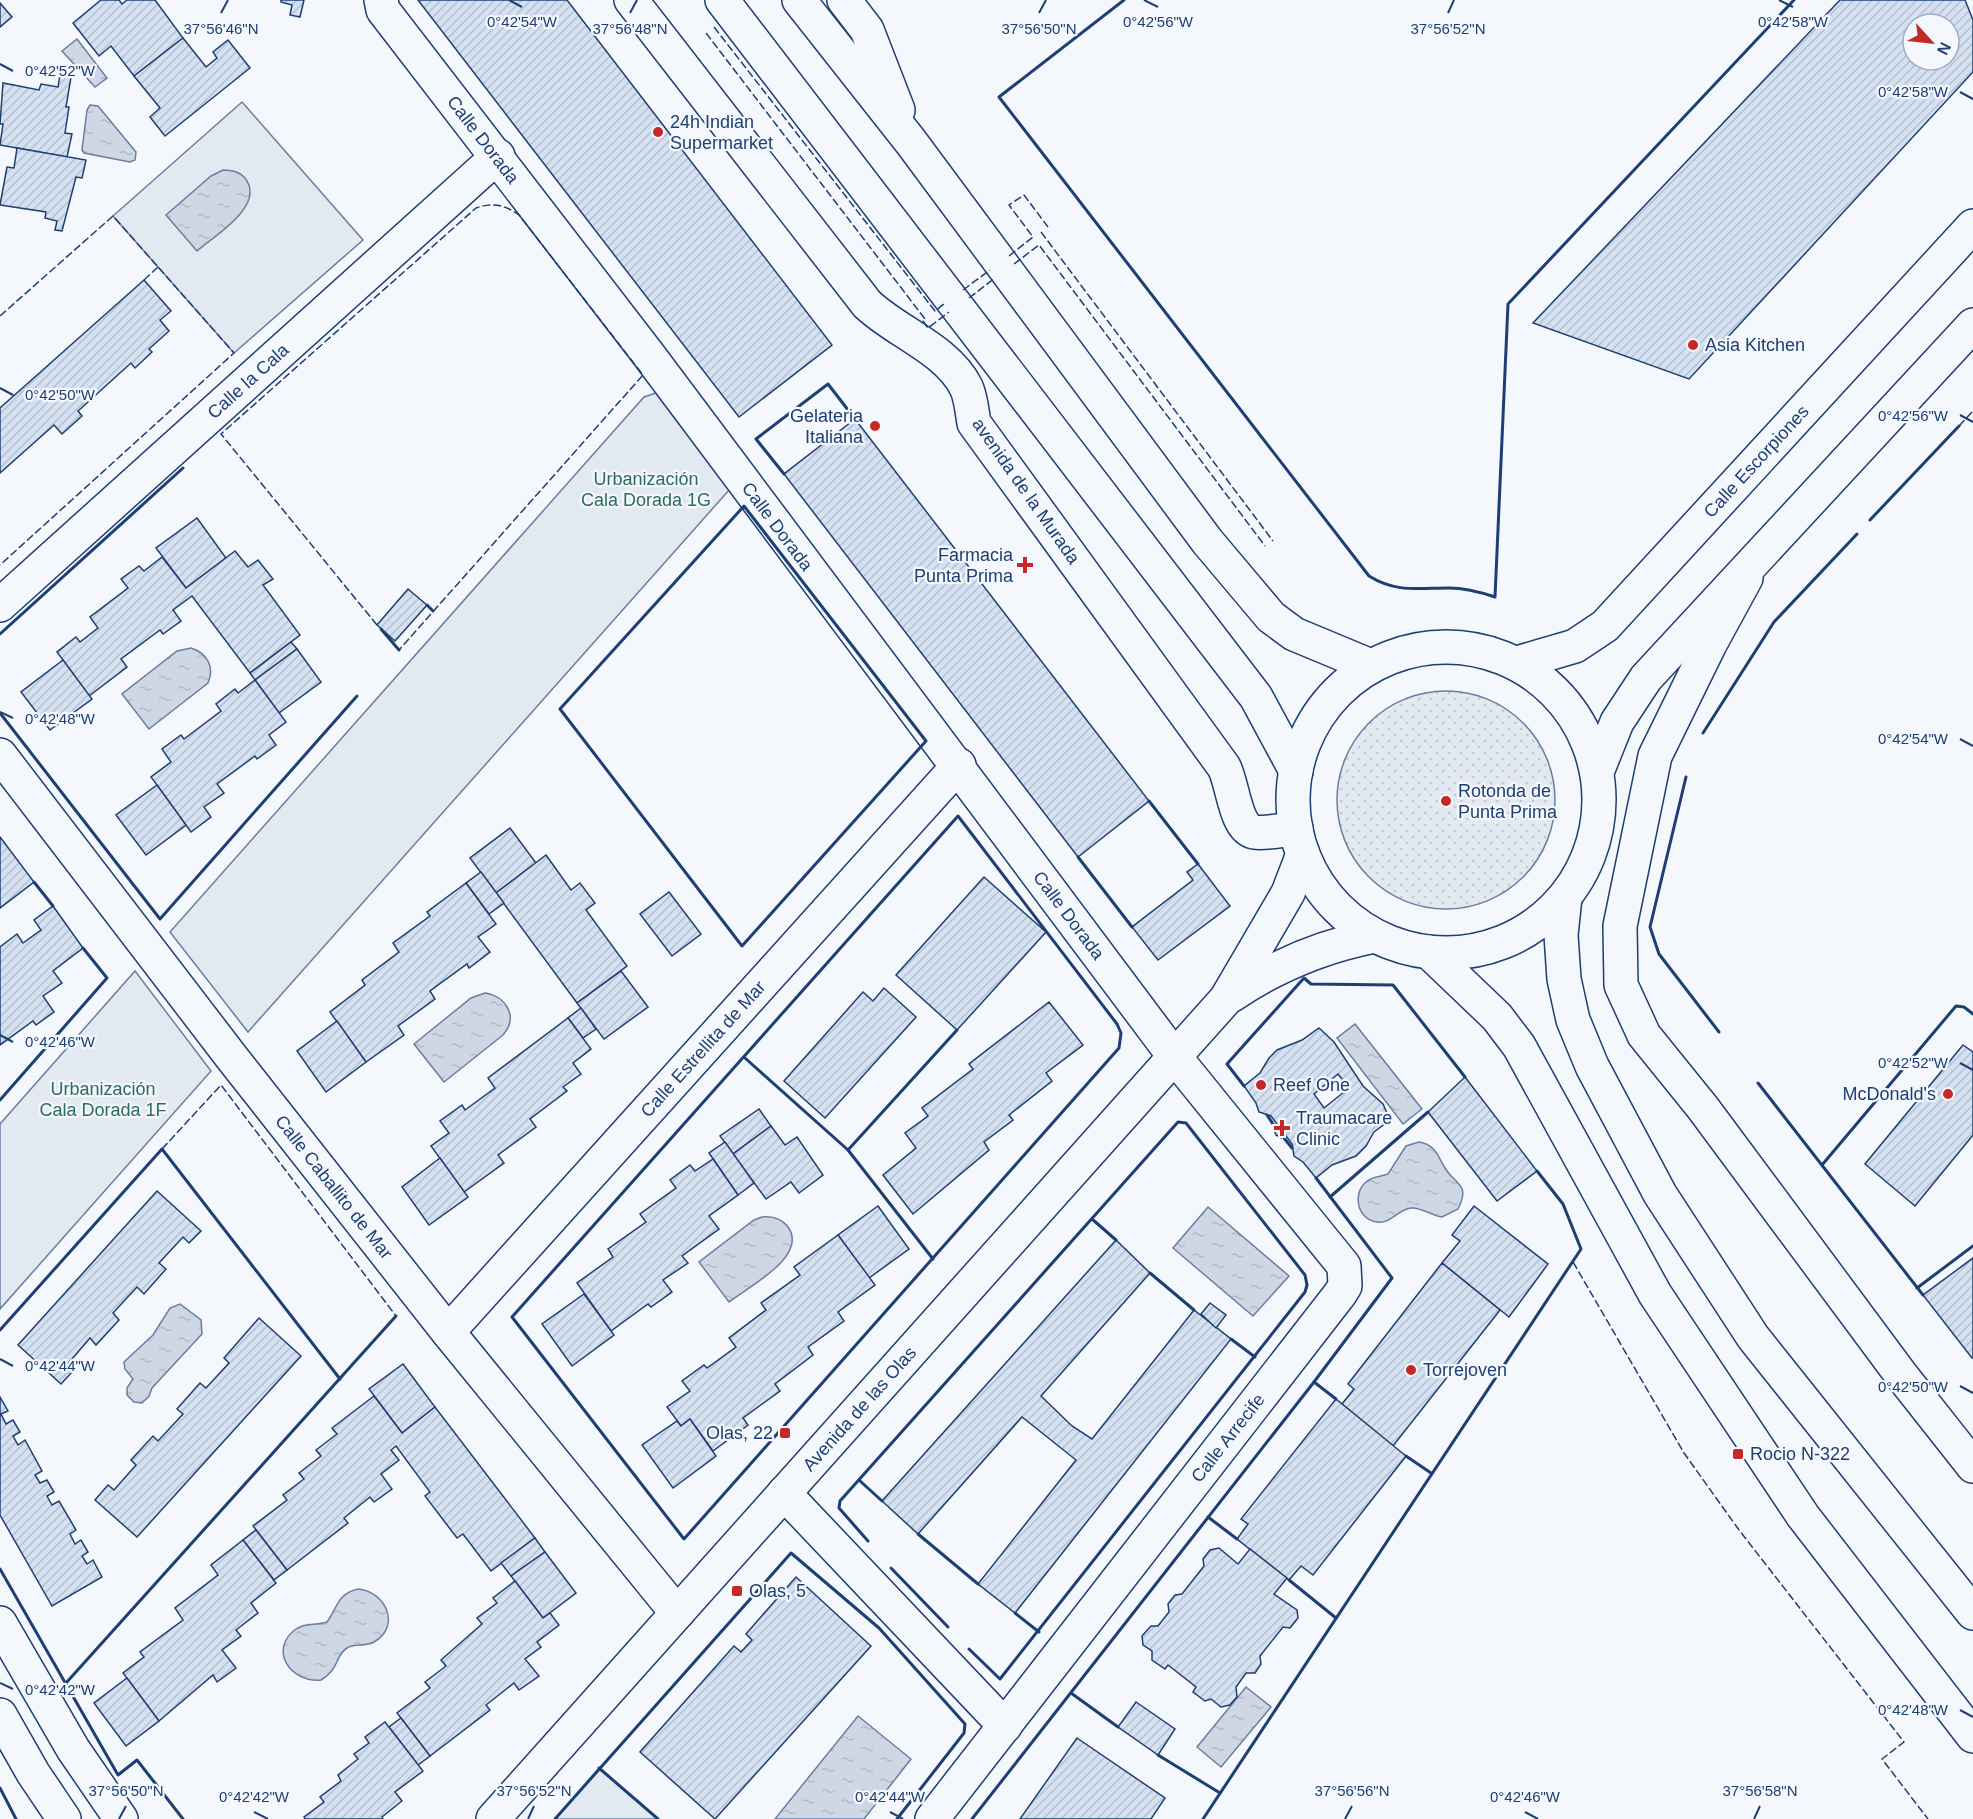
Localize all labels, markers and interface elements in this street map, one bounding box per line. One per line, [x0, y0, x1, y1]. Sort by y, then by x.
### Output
north arrow [1901, 12, 1961, 72]
text: 0°42'54"W [487, 13, 558, 30]
text: 0°42'56"W [1123, 13, 1194, 30]
text: 0°42'58"W [1758, 13, 1829, 30]
text: 37°56'46"N [183, 20, 259, 37]
text: 37°56'48"N [592, 20, 668, 37]
text: 37°56'50"N [1001, 20, 1077, 37]
text: 37°56'52"N [1410, 20, 1486, 37]
text: N [1934, 40, 1954, 58]
text: 0°42'52"W [25, 62, 96, 79]
text: 0°42'58"W [1878, 83, 1949, 100]
street label: Calle Dorada [443, 92, 524, 188]
place label: 24h Indian Supermarket [670, 112, 773, 153]
marker: 24h Indian Supermarket [651, 125, 665, 139]
place label: Asia Kitchen [1705, 335, 1805, 355]
marker: Asia Kitchen [1686, 338, 1700, 352]
street label: Calle la Cala [203, 339, 293, 423]
text: 0°42'50"W [25, 386, 96, 403]
street label: Calle Escorpiones [1700, 401, 1813, 522]
place label: Gelateria Italiana [790, 406, 864, 447]
text: 0°42'56"W [1878, 407, 1949, 424]
street label: avenida de la Murada [968, 414, 1084, 568]
marker: Gelateria Italiana [868, 419, 882, 433]
park label: Urbanización Cala Dorada 1G [581, 469, 711, 510]
street label: Calle Dorada [738, 478, 817, 575]
place label: Farmacia Punta Prima [914, 545, 1014, 586]
marker: Farmacia Punta Prima [1018, 558, 1032, 572]
text: 0°42'48"W [25, 710, 96, 727]
text: 0°42'54"W [1878, 730, 1949, 747]
place label: Rotonda de Punta Prima [1458, 781, 1558, 822]
marker: Rotonda de Punta Prima [1439, 794, 1453, 808]
street label: Calle Dorada [1029, 867, 1109, 964]
street label: Calle Estrellita de Mar [637, 977, 769, 1121]
text: 0°42'46"W [25, 1033, 96, 1050]
text: 0°42'52"W [1878, 1054, 1949, 1071]
place label: Reef One [1273, 1075, 1350, 1095]
marker: Reef One [1254, 1078, 1268, 1092]
park label: Urbanización Cala Dorada 1F [39, 1079, 167, 1120]
place label: McDonald's [1843, 1084, 1936, 1104]
marker: McDonald's [1941, 1087, 1955, 1101]
place label: Traumacare Clinic [1296, 1108, 1392, 1149]
street label: Calle Caballito de Mar [271, 1111, 397, 1263]
marker: Traumacare Clinic [1273, 1119, 1291, 1137]
street label: Avenida de las Olas [799, 1343, 920, 1475]
text: 0°42'44"W [25, 1357, 96, 1374]
place label: Torrejoven [1423, 1360, 1507, 1380]
marker: Torrejoven [1404, 1363, 1418, 1377]
text: 0°42'50"W [1878, 1378, 1949, 1395]
street label: Calle Arrecife [1187, 1390, 1269, 1486]
place label: Olas, 22 [706, 1423, 773, 1443]
marker: Olas, 22 [778, 1426, 792, 1440]
place label: Rocio N-322 [1750, 1444, 1850, 1464]
marker: Rocio N-322 [1731, 1447, 1745, 1461]
place label: Olas, 5 [749, 1581, 806, 1601]
marker: Olas, 5 [730, 1584, 744, 1598]
text: 0°42'42"W [25, 1681, 96, 1698]
text: 0°42'48"W [1878, 1701, 1949, 1718]
text: 37°56'50"N [88, 1782, 164, 1799]
text: 37°56'52"N [496, 1782, 572, 1799]
text: 37°56'56"N [1314, 1782, 1390, 1799]
text: 37°56'58"N [1722, 1782, 1798, 1799]
text: 0°42'42"W [219, 1788, 290, 1805]
text: 0°42'44"W [855, 1788, 926, 1805]
text: 0°42'46"W [1490, 1788, 1561, 1805]

